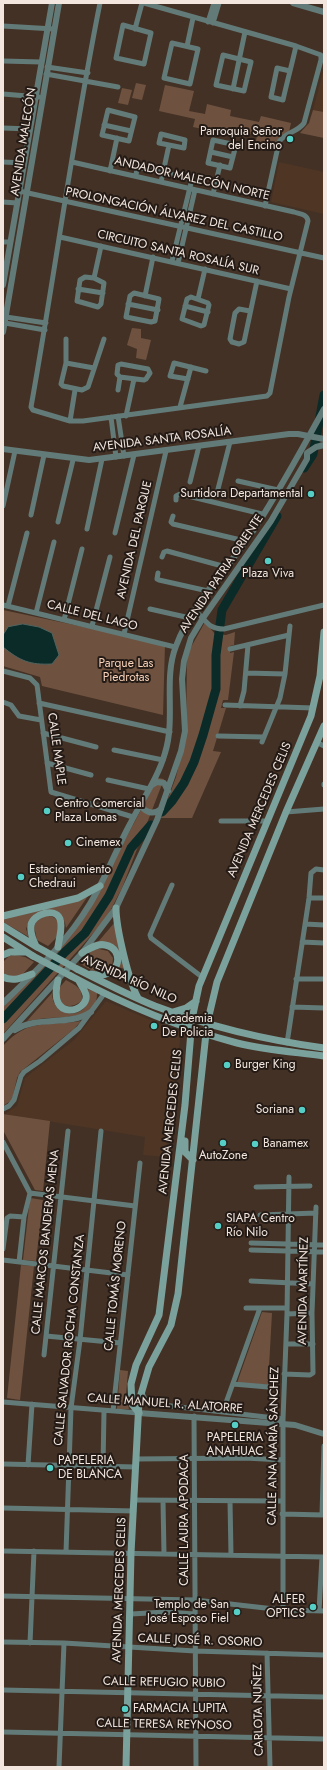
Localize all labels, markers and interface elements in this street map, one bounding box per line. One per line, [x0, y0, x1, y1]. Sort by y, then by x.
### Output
street label: AVENIDA MALECÓN [8, 87, 40, 197]
place label: Parroquia Señor del Encino [200, 125, 282, 153]
marker: Parroquia Señor del Encino [285, 134, 295, 144]
street label: ANDADOR MALECÓN NORTE [113, 154, 271, 204]
street label: PROLONGACIÓN ÁLVAREZ DEL CASTILLO [64, 185, 284, 245]
street label: CIRCUITO SANTA ROSALÍA SUR [96, 227, 260, 279]
street label: AVENIDA SANTA ROSALÍA [92, 424, 232, 456]
street label: AVENIDA DEL PARQUE [114, 480, 156, 600]
place label: Surtidora Departamental [180, 487, 303, 501]
marker: Surtidora Departamental [306, 489, 316, 499]
street label: AVENIDA PATRIA ORIENTE [177, 512, 267, 636]
marker: Plaza Viva [263, 556, 273, 566]
place label: Plaza Viva [242, 567, 294, 581]
street label: CALLE DEL LAGO [45, 598, 139, 634]
park label: Parque Las Piedrotas [99, 657, 153, 685]
street label: CALLE MAPLE [44, 712, 68, 786]
street label: AVENIDA MERCEDES CELIS [225, 740, 295, 880]
place label: Centro Comercial Plaza Lomas [55, 797, 144, 825]
marker: Centro Comercial Plaza Lomas [42, 806, 52, 816]
place label: Cinemex [76, 836, 120, 850]
marker: Cinemex [63, 838, 73, 848]
place label: Estacionamiento Chedraui [29, 863, 111, 891]
marker: Estacionamiento Chedraui [16, 872, 26, 882]
street label: AVENIDA RÍO NILO [79, 953, 179, 1007]
place label: Academia De Policia [162, 1012, 213, 1040]
marker: Academia De Policia [149, 1021, 159, 1031]
street label: AVENIDA MERCEDES CELIS [156, 1049, 186, 1195]
place label: Burger King [235, 1058, 296, 1072]
marker: Burger King [222, 1060, 232, 1070]
place label: Soriana [256, 1103, 294, 1117]
marker: Soriana [297, 1105, 307, 1115]
place label: Banamex [263, 1137, 308, 1151]
marker: AutoZone [218, 1138, 228, 1148]
marker: Banamex [250, 1139, 260, 1149]
street label: CALLE MARCOS BANDERAS MENA [29, 1149, 63, 1335]
place label: AutoZone [199, 1149, 247, 1163]
place label: SIAPA Centro Río Nilo [226, 1212, 295, 1240]
street label: CALLE TOMÁS MORENO [102, 1220, 130, 1352]
marker: SIAPA Centro Río Nilo [213, 1221, 223, 1231]
street label: CALLE SALVADOR ROCHA CONSTANZA [52, 1234, 88, 1446]
street label: AVENIDA MARTÍNEZ [296, 1237, 312, 1345]
street label: CALLE ANA MARÍA SÁNCHEZ [265, 1367, 283, 1525]
street label: CALLE MANUEL R. ALATORRE [87, 1391, 243, 1417]
marker: PAPELERIA ANAHUAC [230, 1420, 240, 1430]
place label: PAPELERIA ANAHUAC [206, 1431, 264, 1459]
place label: PAPELERIA DE BLANCA [58, 1454, 122, 1482]
street label: CALLE LAURA APODACA [178, 1454, 192, 1586]
marker: PAPELERIA DE BLANCA [45, 1463, 55, 1473]
street label: AVENIDA MERCEDES CELIS [110, 1517, 130, 1663]
place label: ALFER OPTICS [266, 1593, 305, 1621]
place label: Templo de San José Esposo Fiel [147, 1598, 229, 1626]
marker: ALFER OPTICS [308, 1602, 318, 1612]
marker: Templo de San José Esposo Fiel [232, 1607, 242, 1617]
street label: CALLE JOSÉ R. OSORIO [137, 1632, 263, 1650]
street label: CARLOTA NUÑEZ [251, 1664, 267, 1756]
street label: CALLE REFUGIO RUBIO [103, 1675, 225, 1691]
place label: FARMACIA LUPITA [133, 1702, 227, 1716]
marker: FARMACIA LUPITA [120, 1704, 130, 1714]
street label: CALLE TERESA REYNOSO [96, 1717, 232, 1733]

